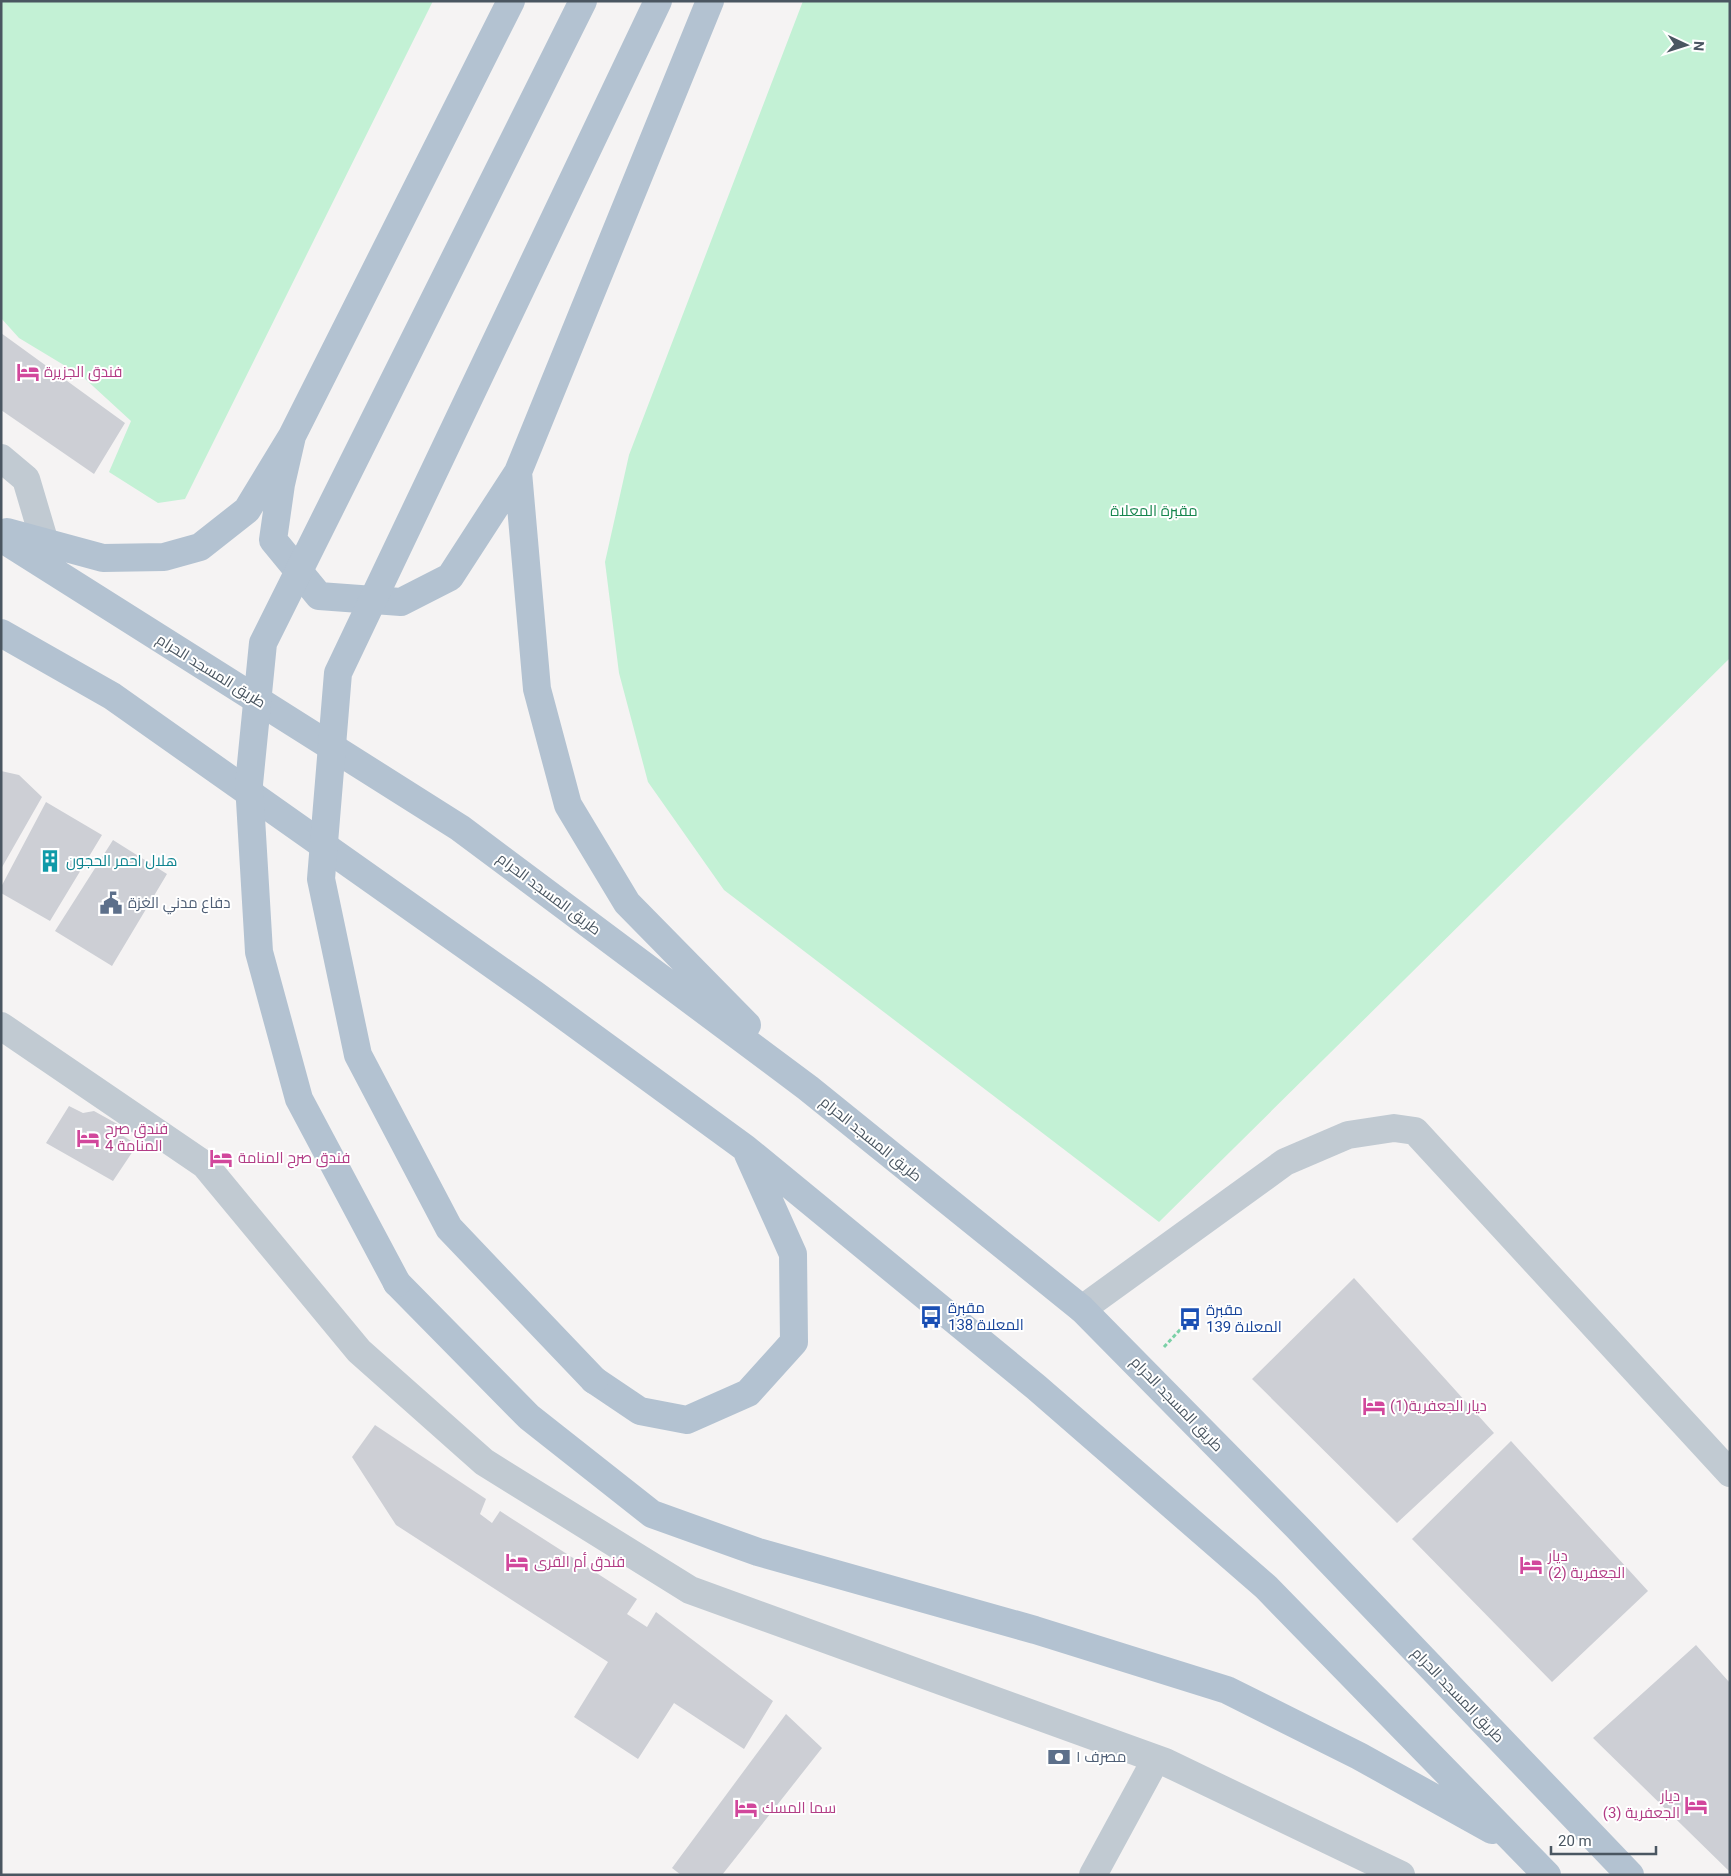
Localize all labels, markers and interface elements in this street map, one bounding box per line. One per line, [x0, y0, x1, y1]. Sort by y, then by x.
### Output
north arrow [1661, 20, 1711, 70]
text: N [1691, 40, 1707, 51]
hotel icon: فندق الجزيرة [15, 359, 41, 385]
place label: فندق الجزيرة [44, 363, 122, 382]
park label: مقبرة المعلاة [1110, 502, 1198, 520]
street label: طريق المسجد الحرام [153, 630, 269, 713]
building icon: هلال احمر الحجون [37, 848, 63, 874]
street label: طريق المسجد الحرام [493, 849, 604, 940]
place label: هلال احمر الحجون [66, 852, 177, 871]
public building icon: دفاع مدني الغزة [98, 890, 124, 916]
place label: دفاع مدني الغزة [128, 894, 230, 915]
street label: طريق المسجد الحرام [816, 1093, 925, 1186]
place label: فندق صرح المنامة 4 [105, 1120, 168, 1155]
hotel icon: فندق صرح المنامة 4 [75, 1125, 101, 1151]
hotel icon: فندق صرح المنامة [208, 1145, 234, 1171]
place label: فندق صرح المنامة [238, 1149, 350, 1169]
place label: مقبرة المعلاة 138 [948, 1299, 1024, 1334]
place label: مقبرة المعلاة 139 [1206, 1301, 1282, 1336]
bus stop icon: مقبرة المعلاة 138 [918, 1304, 944, 1330]
bus stop icon: مقبرة المعلاة 139 [1177, 1306, 1203, 1332]
street label: طريق المسجد الحرام [1126, 1353, 1227, 1456]
hotel icon: ديار الجعفرية(1) [1361, 1393, 1387, 1419]
place label: ديار الجعفرية(1) [1390, 1397, 1487, 1415]
place label: ديار الجعفرية (2) [1547, 1547, 1625, 1582]
hotel icon: فندق أم القرى [504, 1549, 530, 1575]
place label: فندق أم القرى [534, 1552, 625, 1572]
hotel icon: ديار الجعفرية (2) [1518, 1552, 1544, 1578]
street label: طريق المسجد الحرام [1407, 1644, 1508, 1747]
bank icon: مصرف ١ [1046, 1744, 1072, 1770]
place label: مصرف ١ [1076, 1748, 1126, 1766]
place label: ديار الجعفرية (3) [1603, 1787, 1680, 1822]
hotel icon: ديار الجعفرية (3) [1683, 1792, 1709, 1818]
hotel icon: سما المسك [733, 1795, 759, 1821]
place label: سما المسك [762, 1799, 836, 1817]
scale bar [1551, 1824, 1656, 1856]
text: 20 m [1558, 1832, 1592, 1850]

